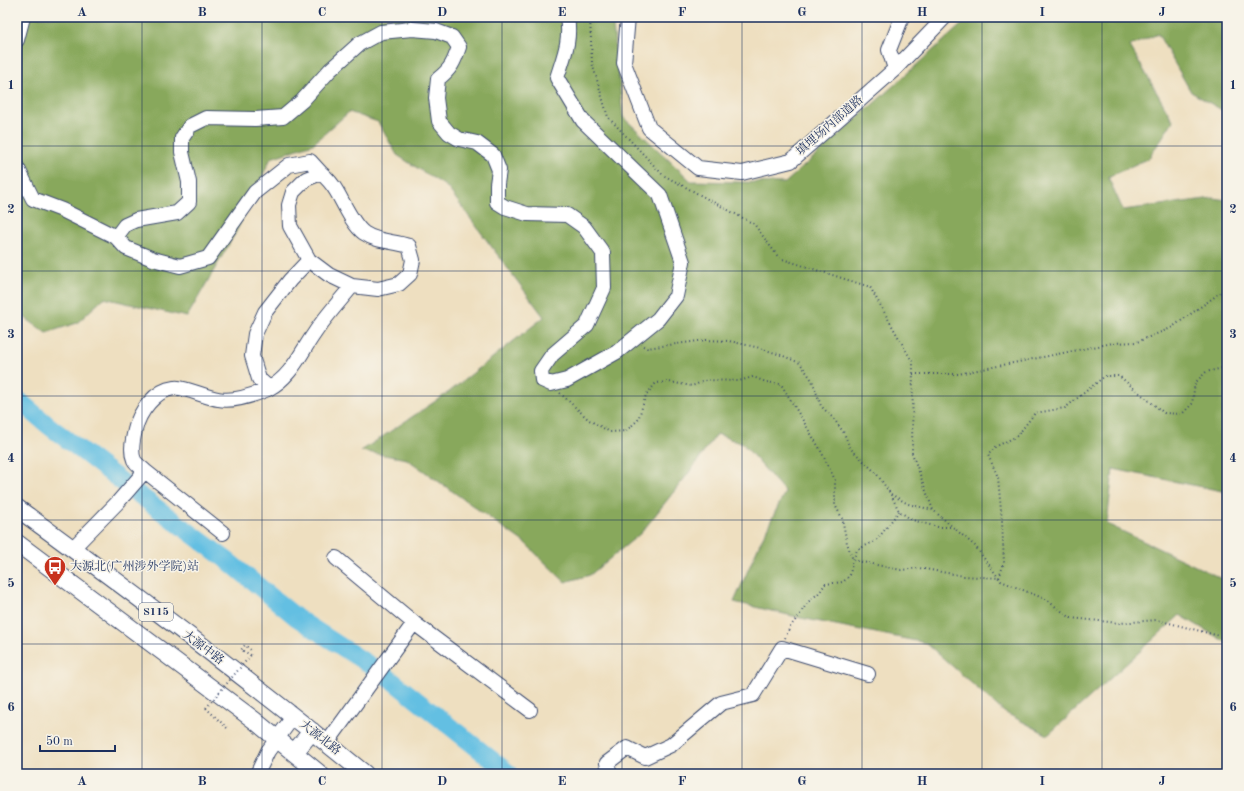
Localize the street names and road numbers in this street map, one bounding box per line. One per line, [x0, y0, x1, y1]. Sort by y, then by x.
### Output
street label: 填埋场内部道路 [793, 92, 866, 158]
road number: S115 [139, 603, 173, 621]
street label: 大源中路 [180, 627, 227, 667]
street label: 大源北路 [297, 717, 344, 758]

